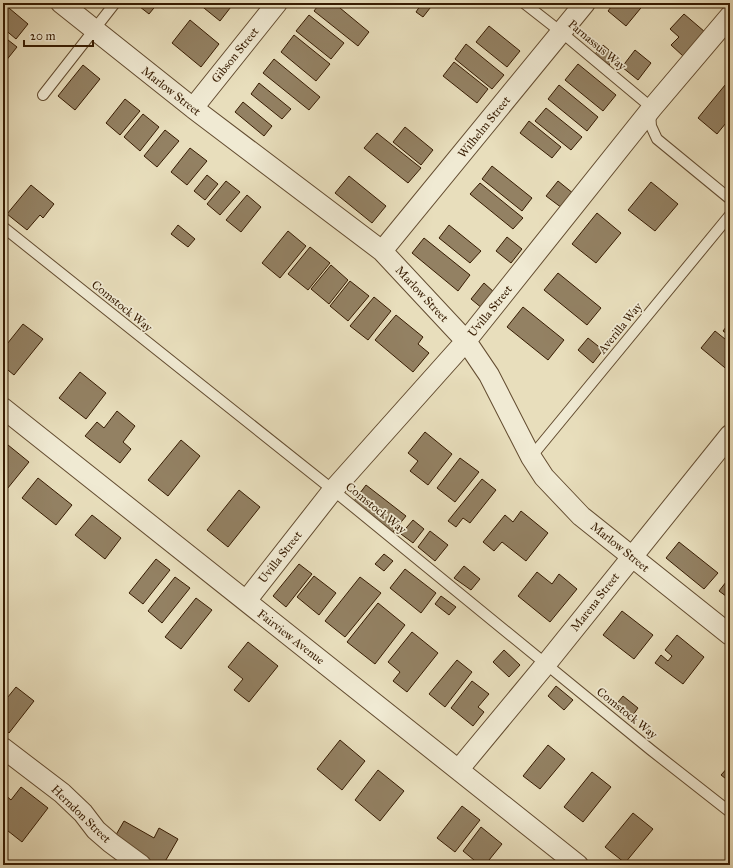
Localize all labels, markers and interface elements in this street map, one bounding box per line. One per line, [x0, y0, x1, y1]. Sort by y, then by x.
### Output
street label: Parnassus Way [565, 17, 629, 73]
scale bar [24, 22, 93, 48]
street label: Gibson Street [208, 24, 262, 86]
text: 20 m [30, 29, 56, 43]
street label: Marlow Street [139, 63, 204, 119]
street label: Wilhelm Street [455, 93, 514, 161]
street label: Marlow Street [393, 263, 452, 325]
street label: Comstock Way [89, 277, 155, 335]
street label: Uvilla Street [465, 282, 516, 340]
street label: Averilla Way [595, 299, 645, 357]
street label: Comstock Way [343, 479, 409, 537]
street label: Marlow Street [588, 519, 653, 575]
street label: Uvilla Street [255, 528, 305, 586]
street label: Marena Street [568, 569, 623, 634]
street label: Fairview Avenue [255, 607, 327, 667]
street label: Comstock Way [594, 684, 660, 742]
street label: Herndon Street [48, 782, 114, 846]

